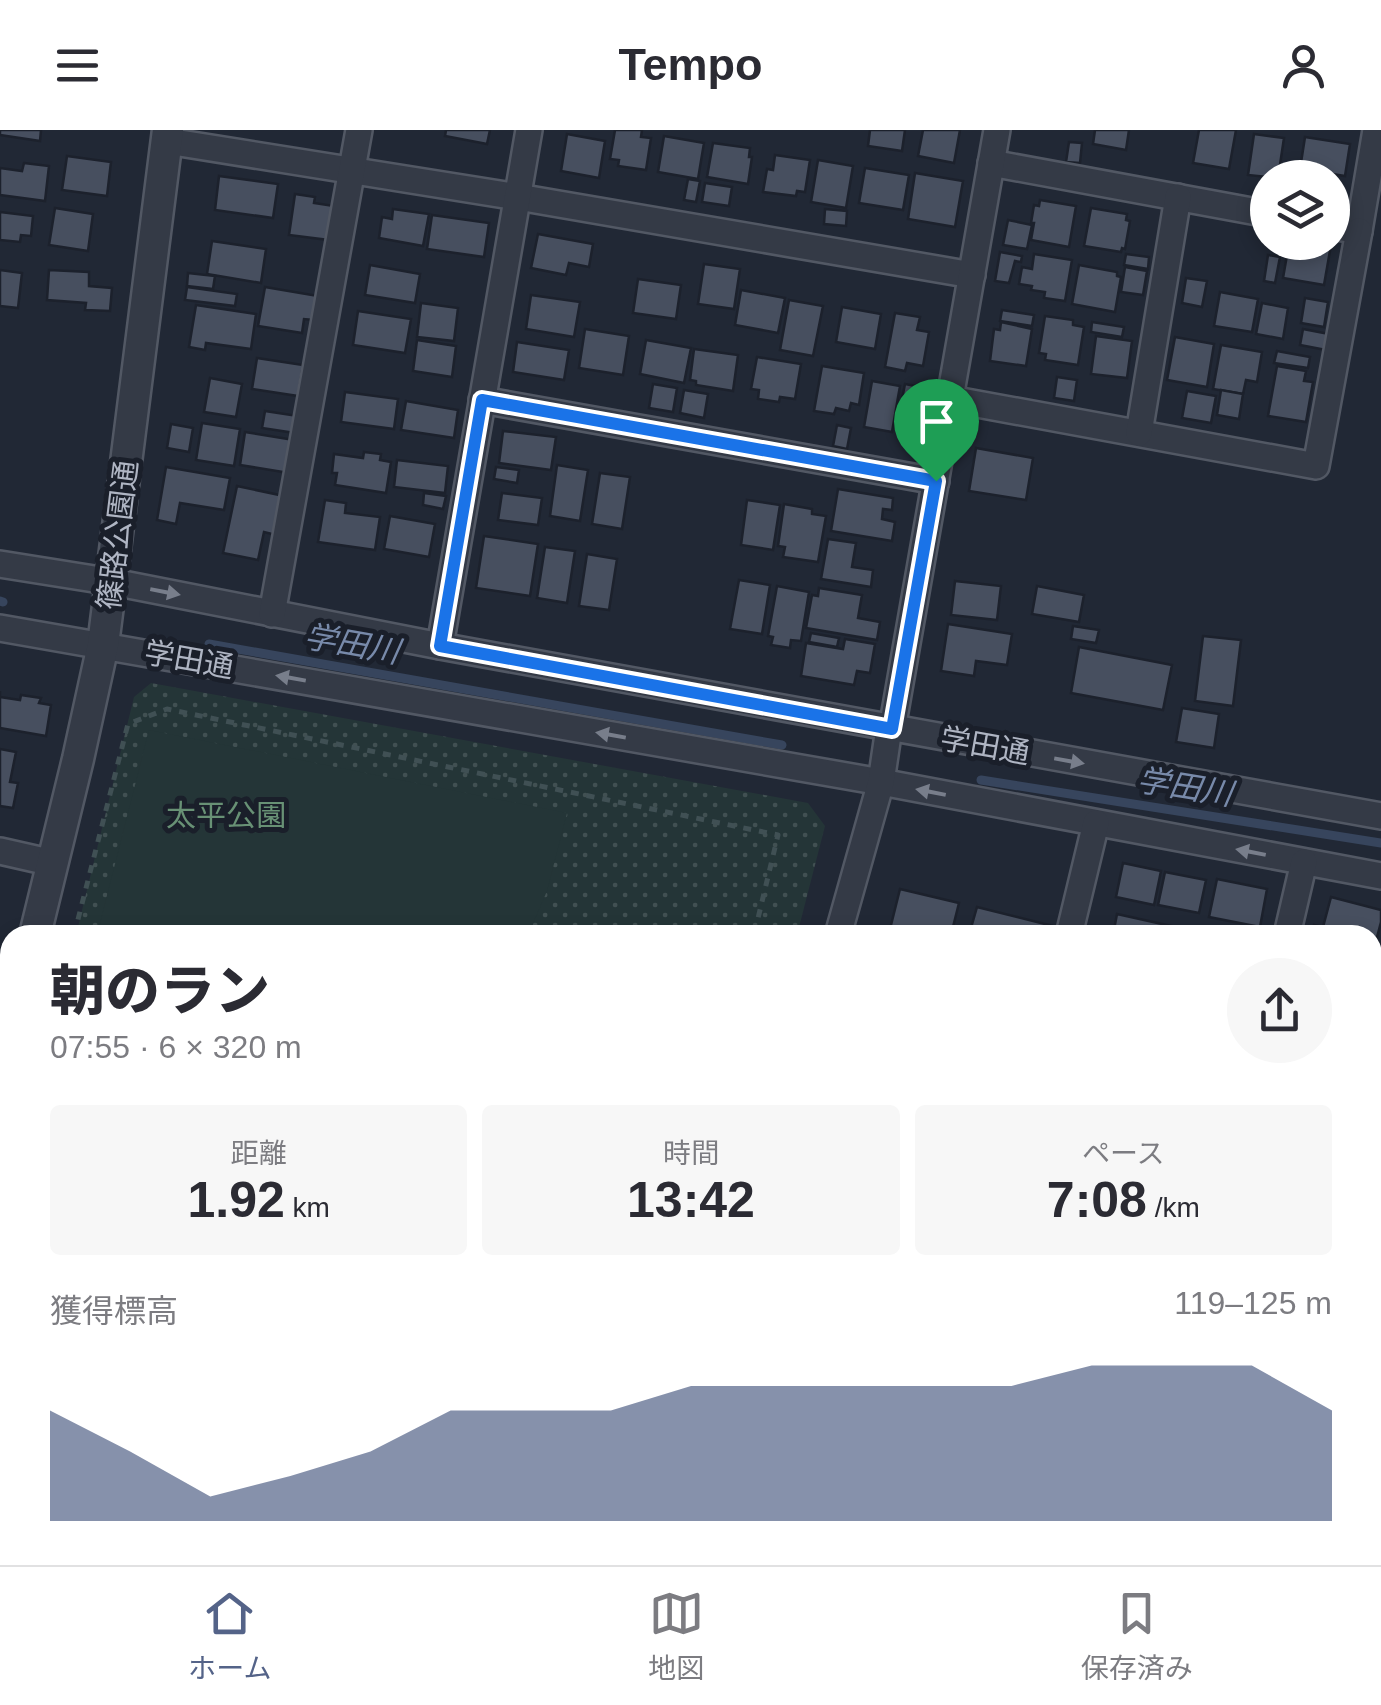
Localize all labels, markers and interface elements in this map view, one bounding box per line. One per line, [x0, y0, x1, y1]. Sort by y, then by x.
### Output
icon: menu [50, 38, 105, 93]
icon: person [1276, 38, 1331, 93]
text: Tempo [618, 39, 763, 90]
map controls [1250, 160, 1350, 260]
button: layers [1250, 160, 1350, 260]
pin [894, 379, 979, 482]
icon: arrive [909, 394, 964, 449]
street label: 篠路公園通 [92, 458, 143, 611]
one-way arrow [150, 585, 181, 601]
water label: 学田川 [302, 618, 405, 671]
street label: 学田通 [142, 635, 236, 684]
one-way arrow [275, 670, 307, 685]
street label: 学田通 [938, 721, 1032, 770]
one-way arrow [595, 727, 627, 742]
one-way arrow [1054, 754, 1086, 769]
water label: 学田川 [1135, 762, 1238, 813]
one-way arrow [916, 783, 947, 799]
park label: 太平公園 [166, 799, 286, 832]
one-way arrow [1235, 844, 1266, 860]
button: share [1227, 958, 1332, 1063]
text: 朝のラン [50, 960, 270, 1022]
text: 07:55 · 6 × 320 m [50, 1029, 302, 1065]
text: 距離 [231, 1138, 287, 1169]
text: 時間 [663, 1138, 719, 1169]
text: ペース [1082, 1138, 1165, 1169]
text: 1.92 [187, 1172, 285, 1228]
text: 13:42 [627, 1172, 755, 1228]
text: 7:08 [1047, 1172, 1147, 1228]
text: km [285, 1192, 330, 1223]
text: /km [1147, 1192, 1200, 1223]
text: 119–125 m [1174, 1285, 1332, 1321]
text: 獲得標高 [50, 1293, 178, 1329]
tab: ホーム [188, 1586, 271, 1686]
tab: 地図 [648, 1586, 704, 1686]
tab: 保存済み [1081, 1586, 1193, 1686]

